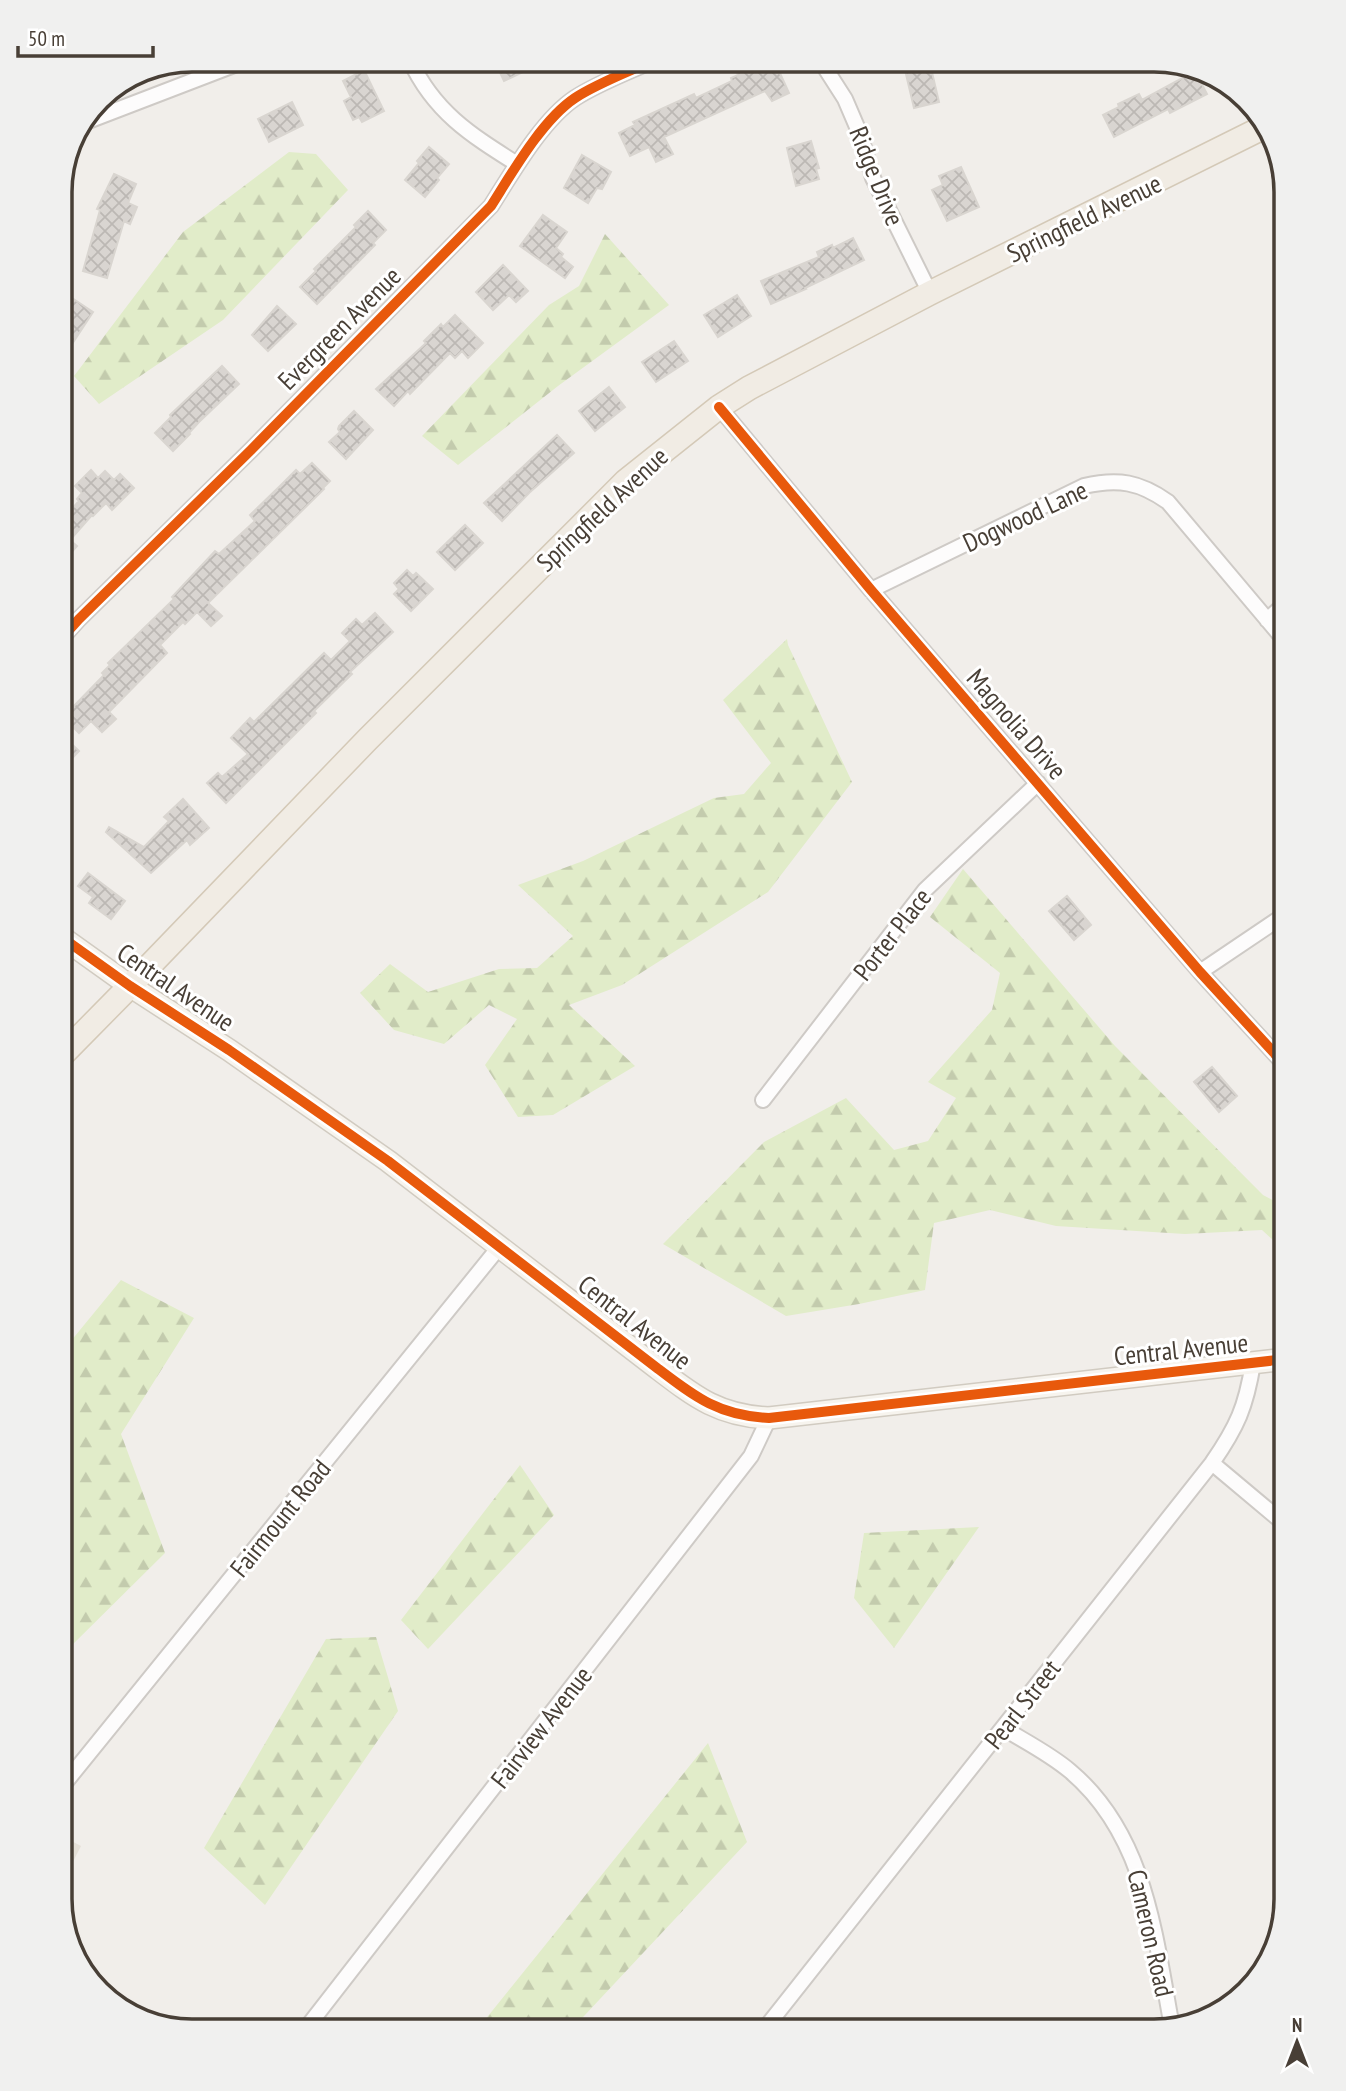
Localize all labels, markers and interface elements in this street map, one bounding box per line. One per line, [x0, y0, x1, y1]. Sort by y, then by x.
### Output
scale bar [18, 14, 152, 58]
text: 50 m [28, 25, 65, 52]
street label: Ridge Drive [842, 122, 912, 230]
street label: Springfield Avenue [1001, 166, 1167, 270]
street label: Evergreen Avenue [271, 260, 407, 396]
street label: Springfield Avenue [529, 440, 675, 578]
street label: Dogwood Lane [958, 473, 1092, 559]
street label: Magnolia Drive [960, 662, 1074, 786]
street label: Porter Place [846, 881, 938, 987]
street label: Central Avenue [111, 936, 241, 1038]
street label: Central Avenue [572, 1268, 698, 1376]
street label: Central Avenue [1112, 1326, 1250, 1372]
street label: Fairmount Road [223, 1453, 337, 1583]
street label: Pearl Street [977, 1653, 1067, 1755]
street label: Fairview Avenue [483, 1659, 599, 1795]
street label: Cameron Road [1120, 1866, 1182, 2000]
north arrow [1262, 2007, 1332, 2077]
text: N [1292, 2013, 1302, 2037]

